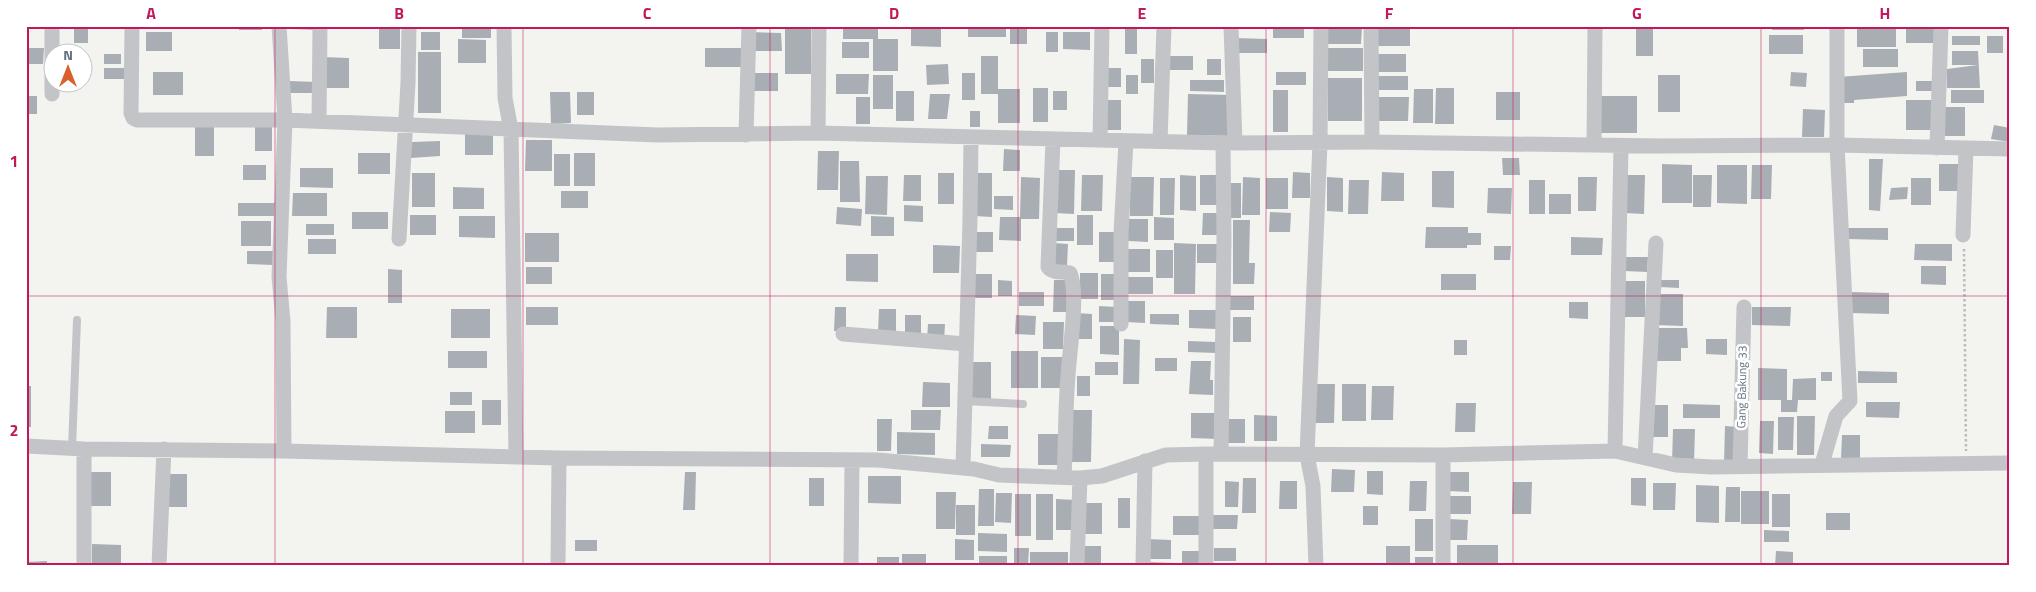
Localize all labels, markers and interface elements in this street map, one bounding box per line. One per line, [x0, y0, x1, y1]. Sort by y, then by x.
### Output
text: A [146, 1, 156, 25]
text: B [394, 1, 404, 25]
text: C [643, 1, 652, 25]
text: D [889, 1, 899, 25]
text: E [1138, 1, 1147, 25]
text: F [1385, 1, 1394, 25]
text: G [1632, 1, 1642, 25]
text: H [1880, 1, 1890, 25]
north arrow [42, 42, 92, 92]
text: N [63, 44, 73, 65]
text: 1 [10, 149, 18, 173]
street label: Gang Bakung 33 [1731, 345, 1752, 429]
text: 2 [10, 418, 18, 442]

